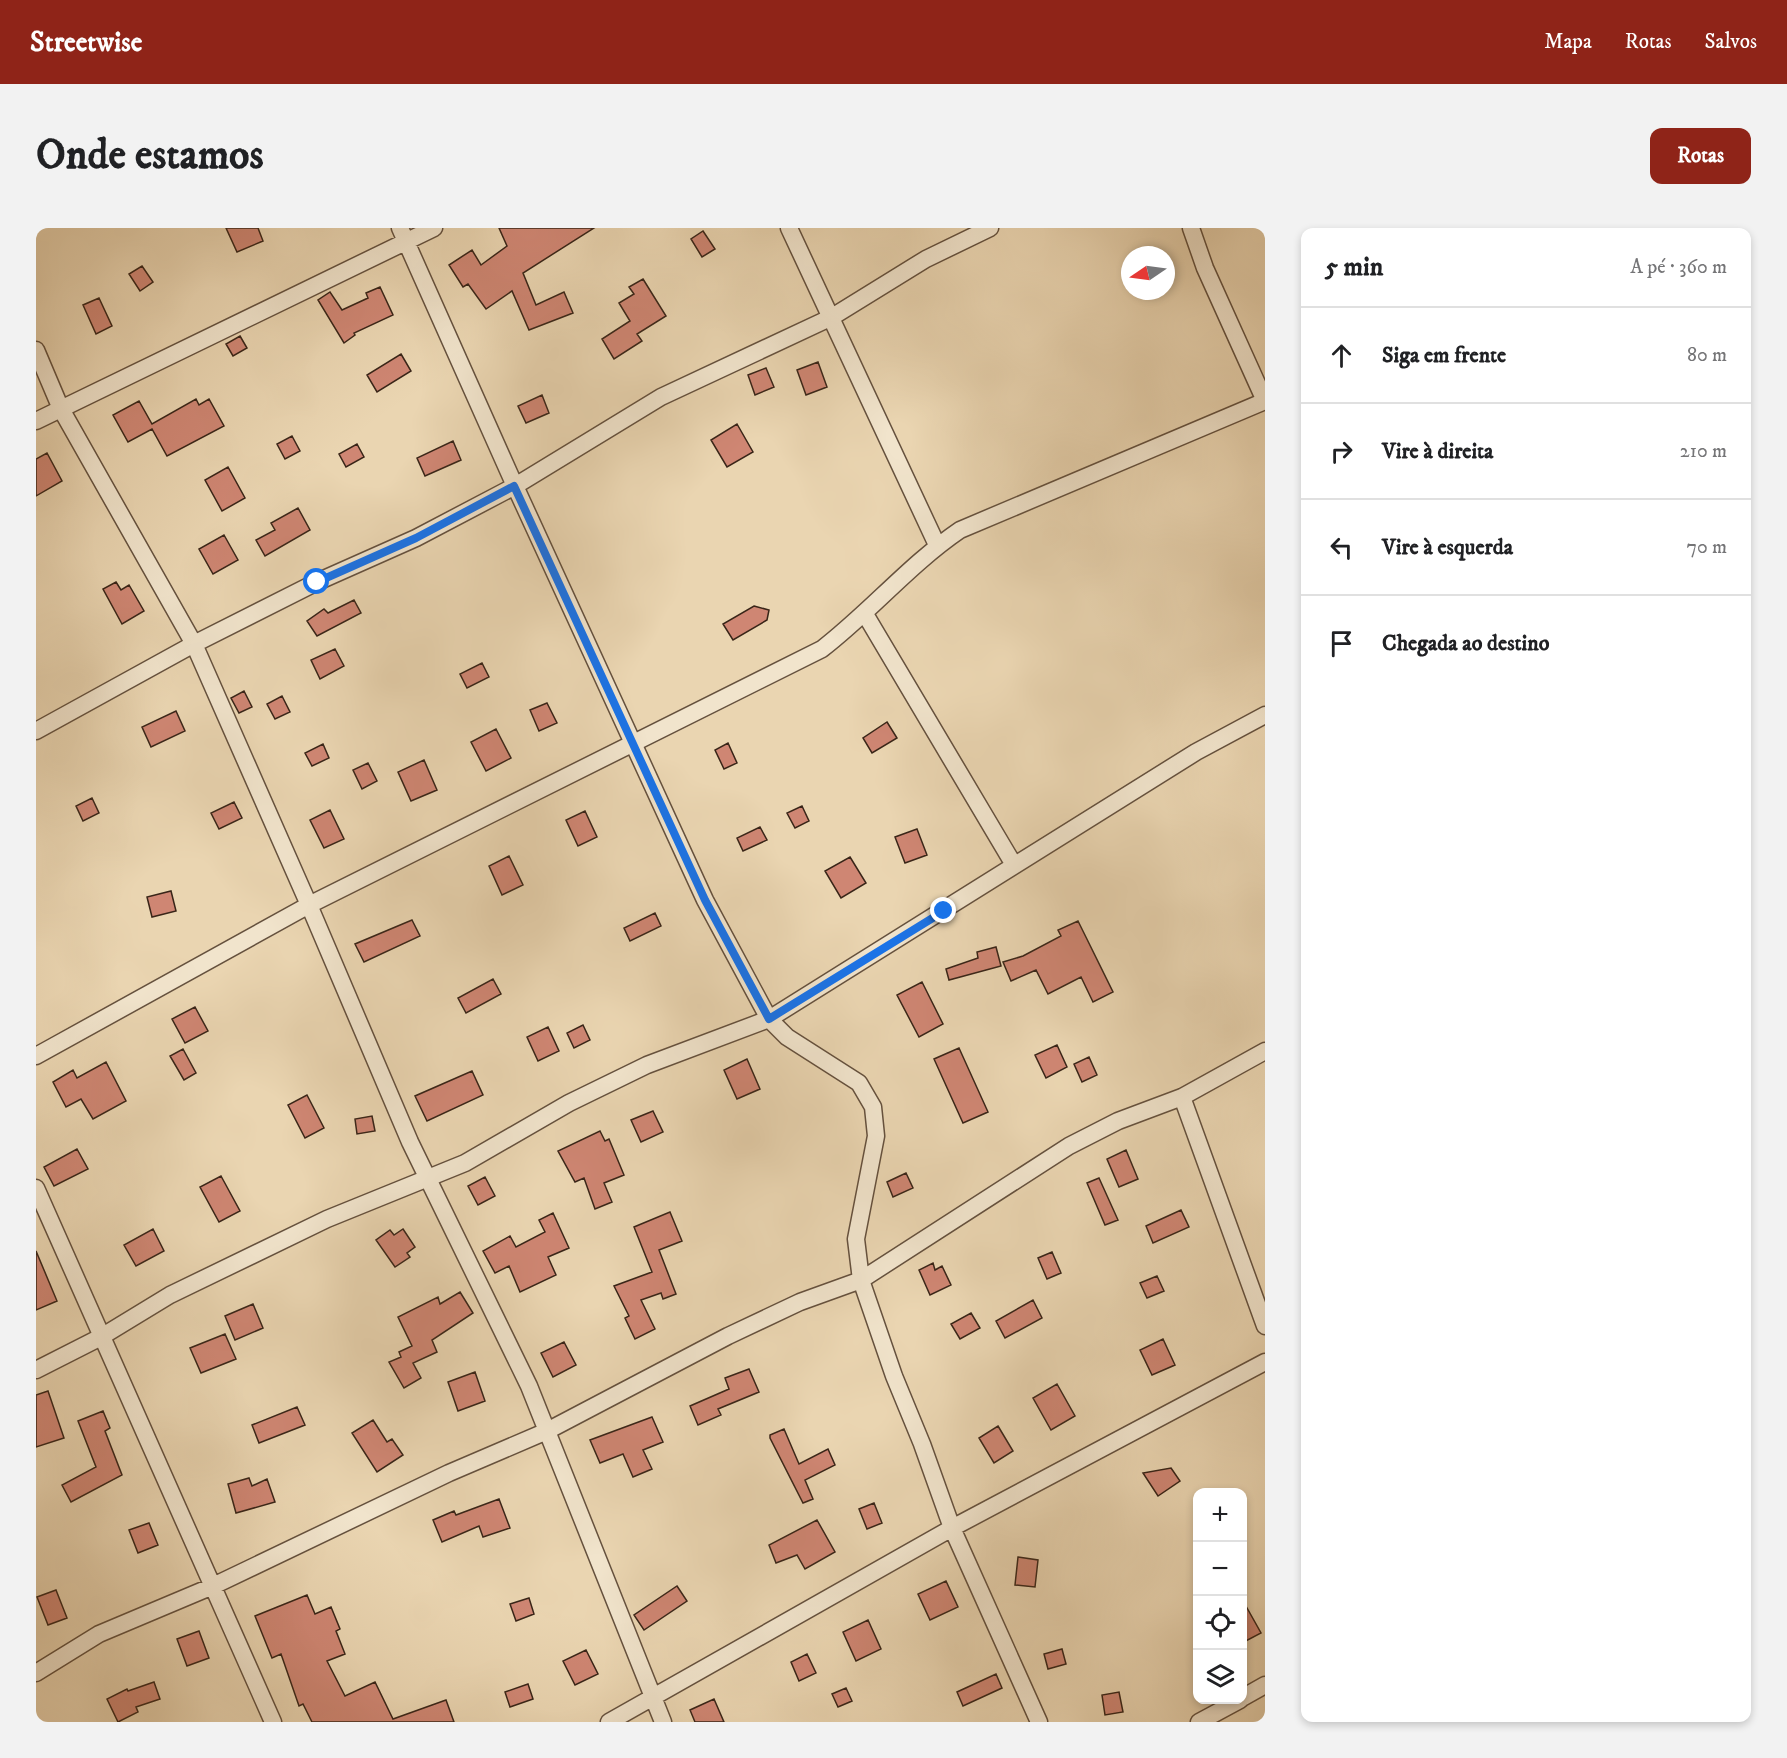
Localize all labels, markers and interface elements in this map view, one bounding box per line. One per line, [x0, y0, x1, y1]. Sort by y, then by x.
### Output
text: Streetwise [30, 25, 142, 60]
text: Mapa [1544, 29, 1592, 55]
text: Rotas [1625, 29, 1672, 55]
text: Salvos [1705, 29, 1757, 55]
button: Rotas [1650, 128, 1751, 184]
text: Onde estamos [36, 130, 264, 182]
north arrow [1121, 246, 1175, 300]
text: 5 min [1325, 251, 1383, 284]
text: A pé · 360 m [1630, 255, 1727, 280]
icon: ahead [1325, 339, 1358, 372]
text: Siga em frente [1382, 342, 1506, 369]
text: 80 m [1687, 343, 1727, 368]
icon: right [1325, 435, 1358, 468]
text: Vire à direita [1382, 438, 1493, 465]
text: 210 m [1680, 439, 1727, 464]
icon: left [1325, 531, 1358, 564]
text: Vire à esquerda [1382, 534, 1513, 561]
text: 70 m [1686, 535, 1727, 560]
route start [303, 568, 329, 594]
icon: arrive [1325, 627, 1358, 660]
text: Chegada ao destino [1382, 630, 1549, 657]
route end [930, 897, 956, 923]
map controls [1193, 1488, 1247, 1704]
button: + [1193, 1488, 1247, 1542]
button: − [1193, 1542, 1247, 1596]
button: locate [1193, 1596, 1247, 1650]
button: layers [1193, 1650, 1247, 1704]

